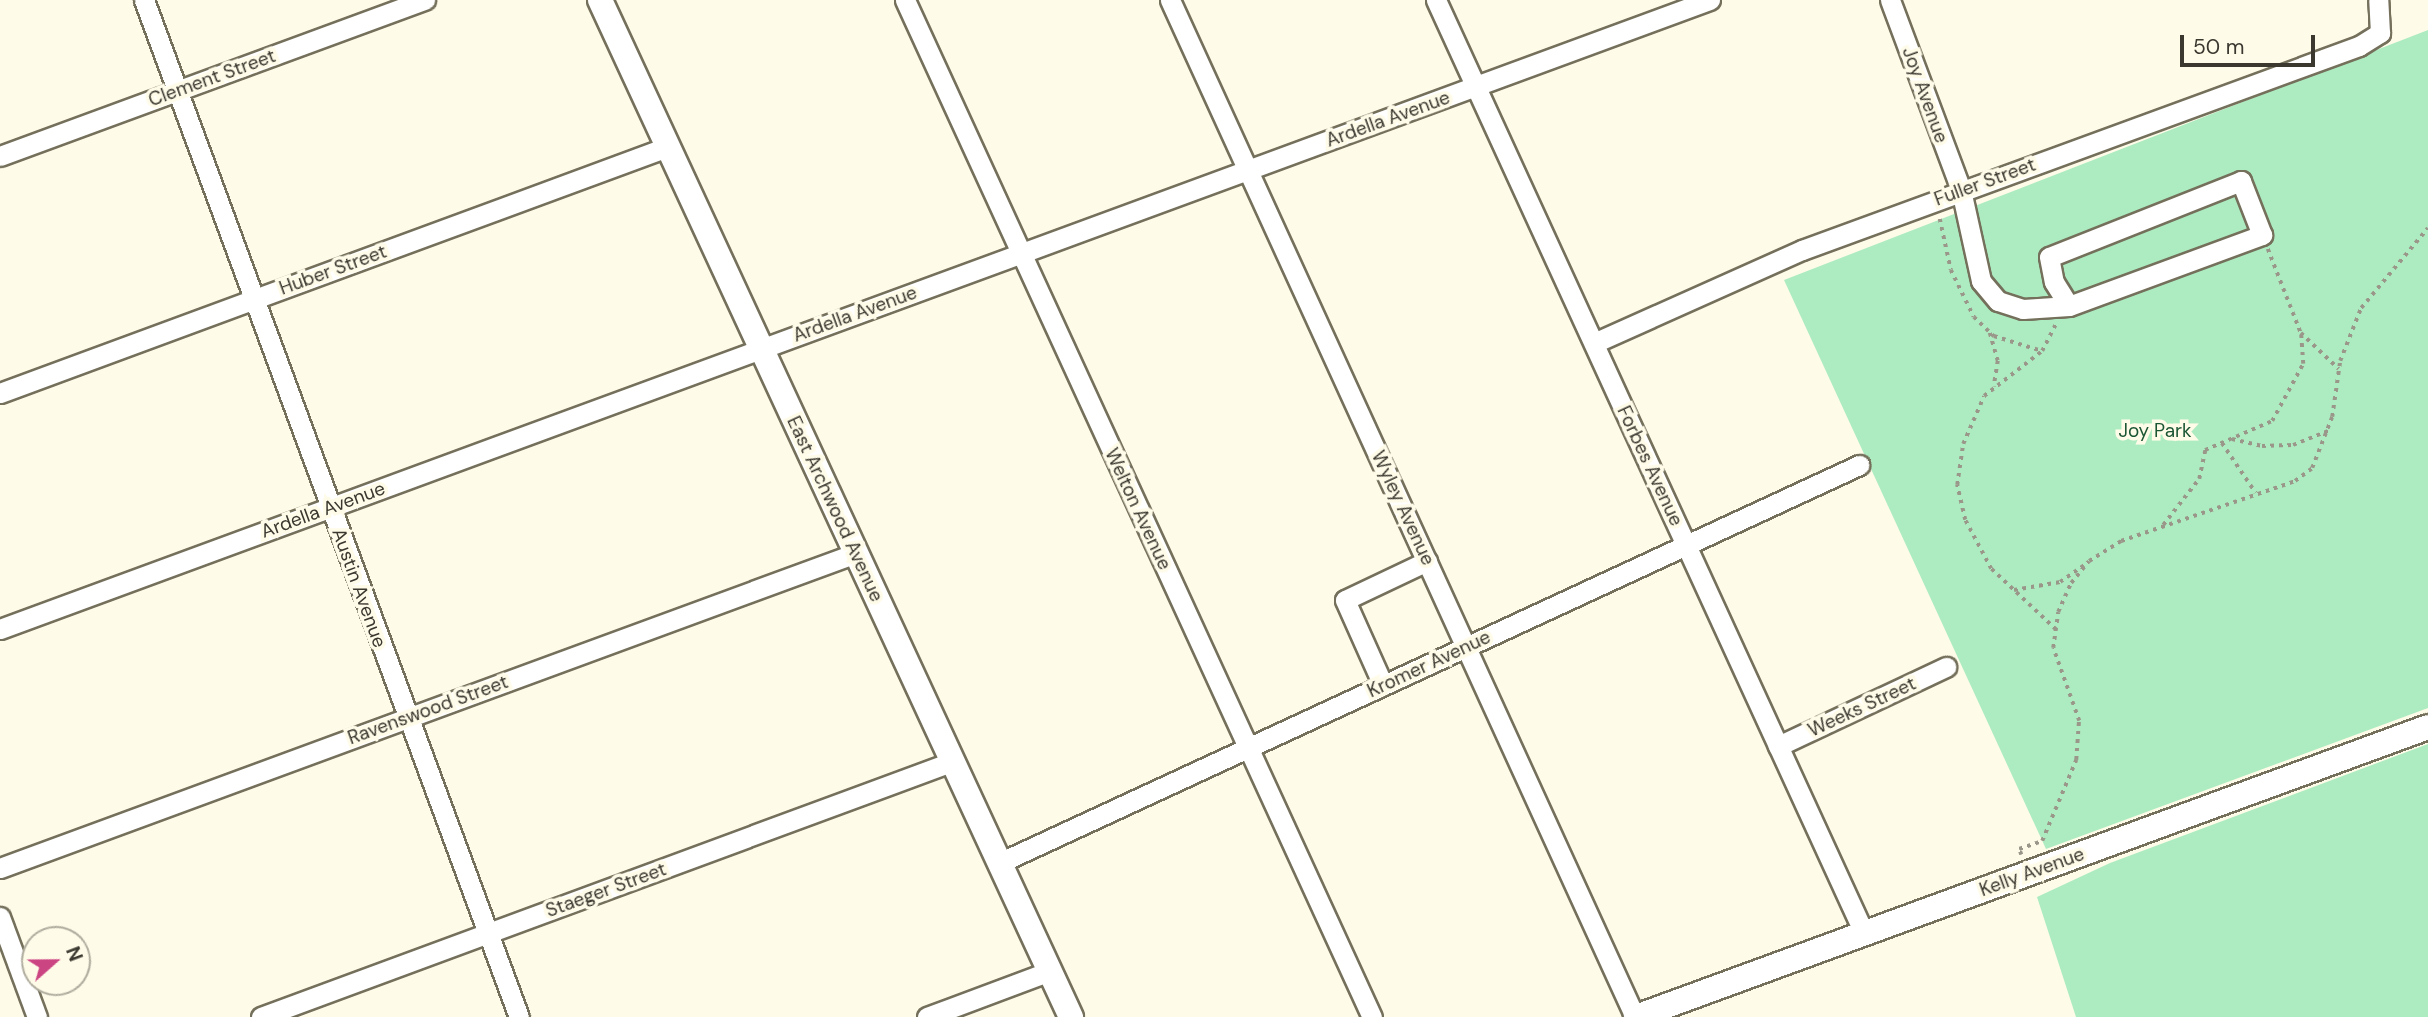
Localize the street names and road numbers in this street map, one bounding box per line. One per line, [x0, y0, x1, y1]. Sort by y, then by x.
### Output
street label: Clement Street [145, 44, 279, 112]
street label: Joy Avenue [1897, 44, 1953, 146]
street label: Ardella Avenue [1323, 86, 1453, 152]
street label: Fuller Street [1931, 153, 2039, 211]
street label: Huber Street [276, 240, 390, 300]
street label: Ardella Avenue [790, 281, 920, 347]
street label: Forbes Avenue [1612, 402, 1688, 530]
street label: East Archwood Avenue [782, 413, 888, 605]
street label: Welton Avenue [1100, 445, 1176, 573]
street label: Wyley Avenue [1367, 447, 1439, 569]
street label: Ardella Avenue [258, 477, 388, 543]
street label: Austin Avenue [327, 525, 391, 651]
street label: Kromer Avenue [1364, 625, 1494, 703]
street label: Ravenswood Street [345, 670, 511, 750]
street label: Weeks Street [1804, 672, 1920, 742]
street label: Kelly Avenue [1976, 842, 2088, 902]
street label: Staeger Street [543, 858, 669, 922]

